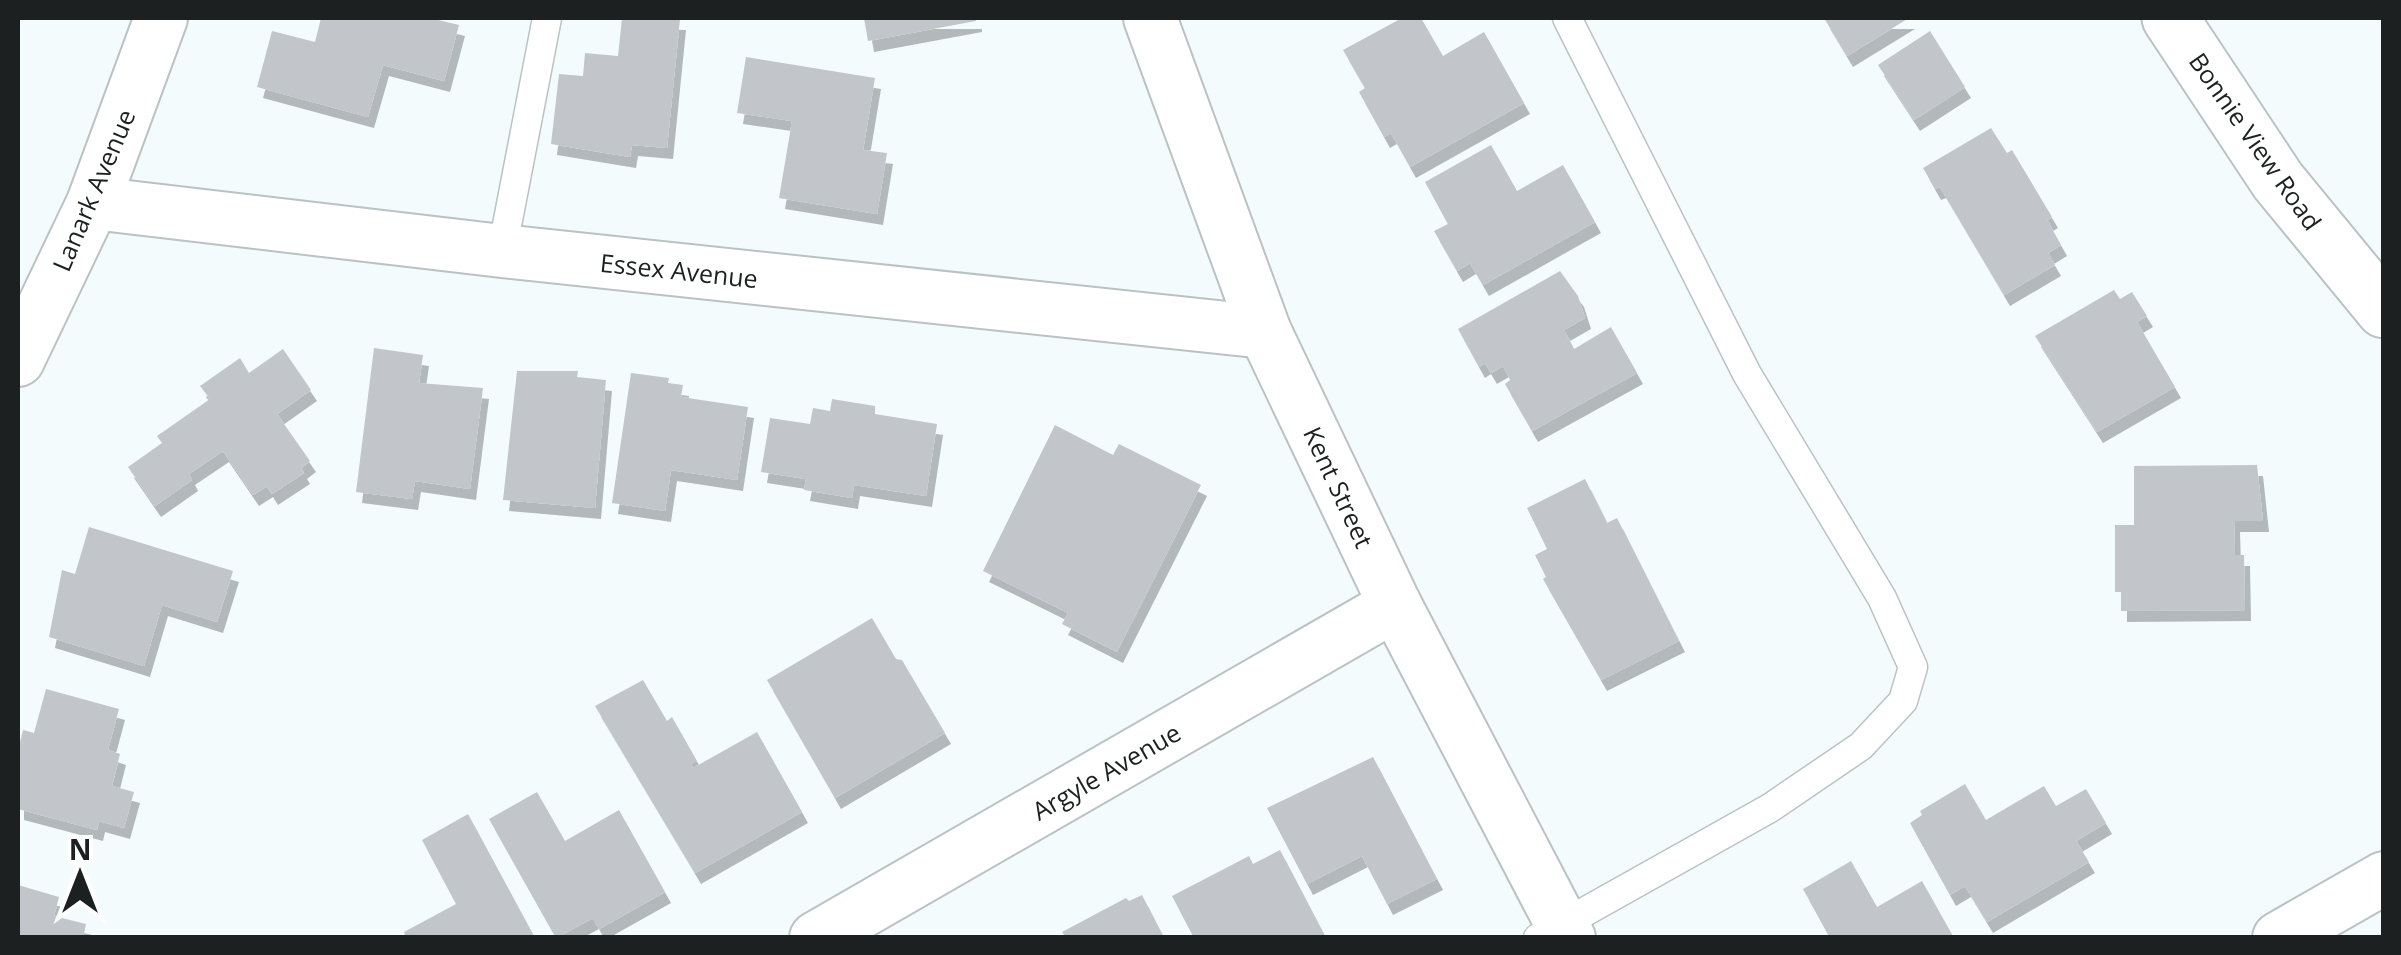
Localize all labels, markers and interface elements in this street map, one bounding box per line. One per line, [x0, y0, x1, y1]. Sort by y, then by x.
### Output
street label: Bonnie View Road [2182, 45, 2330, 237]
street label: Lanark Avenue [44, 104, 142, 276]
street label: Essex Avenue [598, 245, 760, 295]
street label: Kent Street [1296, 421, 1382, 553]
street label: Argyle Avenue [1026, 715, 1186, 827]
north arrow [30, 825, 130, 925]
text: N [69, 830, 91, 868]

